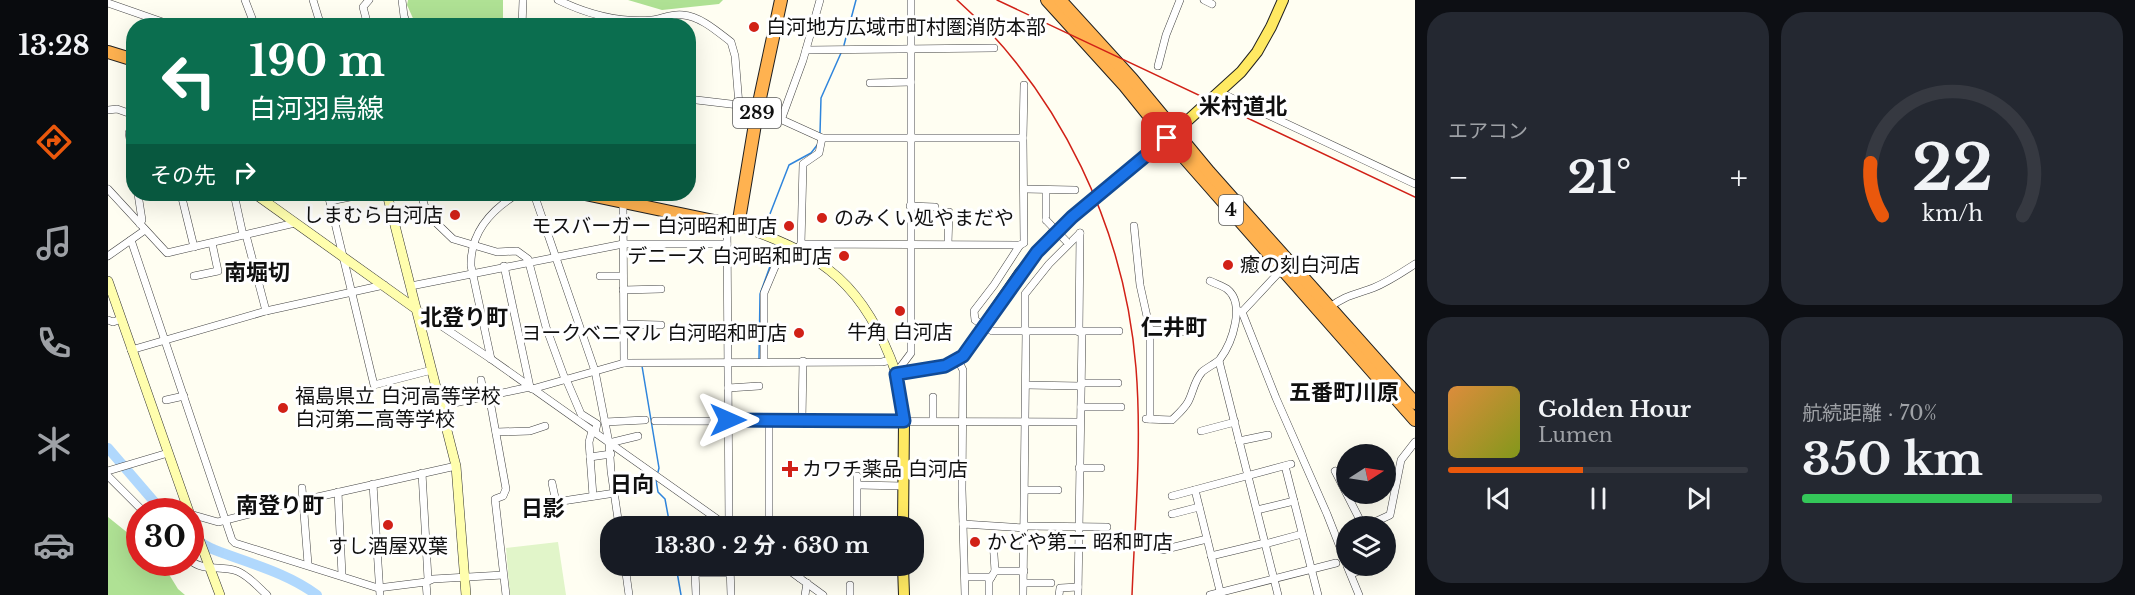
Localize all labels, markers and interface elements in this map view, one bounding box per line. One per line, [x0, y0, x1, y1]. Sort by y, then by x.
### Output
place label: 白河地方広域市町村圏消防本部 [766, 15, 1046, 39]
marker: 白河地方広域市町村圏消防本部 [747, 20, 761, 34]
text: 13:28 [18, 29, 90, 62]
text: 190 m [249, 35, 385, 87]
icon: left [150, 42, 228, 120]
text: 白河羽鳥線 [249, 92, 384, 125]
district label: 米村道北 [1199, 93, 1287, 120]
road number: 289 [733, 98, 781, 128]
pin [1141, 112, 1192, 163]
text: エアコン [1448, 119, 1528, 143]
icon: directions [33, 121, 75, 163]
icon: arrive [1150, 121, 1183, 154]
text: 22 [1911, 129, 1993, 207]
text: 21° [1567, 149, 1631, 205]
icon: right [228, 156, 261, 189]
text: − [1448, 157, 1469, 198]
text: + [1730, 157, 1748, 198]
text: その先 [150, 162, 216, 189]
road number: 4 [1219, 195, 1243, 225]
text: km/h [1922, 200, 1983, 227]
place label: しまむら白河店 [303, 203, 443, 227]
place label: のみくい処やまだや [834, 206, 1014, 230]
marker: しまむら白河店 [448, 208, 462, 222]
marker: のみくい処やまだや [815, 211, 829, 225]
place label: モスバーガー 白河昭和町店 [531, 214, 777, 238]
marker: モスバーガー 白河昭和町店 [782, 219, 796, 233]
icon: music [33, 222, 75, 264]
place label: デニーズ 白河昭和町店 [627, 244, 832, 268]
marker: デニーズ 白河昭和町店 [837, 249, 851, 263]
place label: 癒の刻白河店 [1240, 253, 1360, 277]
marker: 癒の刻白河店 [1221, 258, 1235, 272]
district label: 南堀切 [224, 259, 290, 286]
district label: 北登り町 [420, 304, 508, 331]
marker: 牛角 白河店 [893, 304, 907, 318]
district label: 仁井町 [1141, 314, 1207, 341]
place label: 牛角 白河店 [847, 320, 953, 344]
place label: ヨークベニマル 白河昭和町店 [521, 321, 787, 345]
icon: phone [33, 322, 75, 364]
marker: ヨークベニマル 白河昭和町店 [792, 326, 806, 340]
district label: 五番町川原 [1289, 379, 1399, 406]
place label: 福島県立 白河高等学校 白河第二高等学校 [295, 384, 501, 431]
position arrow [696, 388, 760, 452]
text: Golden Hour [1538, 396, 1691, 423]
marker: 福島県立 白河高等学校 白河第二高等学校 [276, 401, 290, 415]
text: 航続距離 · 70% [1802, 401, 1937, 425]
icon: climate [33, 423, 75, 465]
text: Lumen [1538, 423, 1613, 447]
text: 350 km [1802, 431, 1983, 487]
north arrow [1336, 444, 1396, 504]
map controls [1336, 444, 1396, 576]
place label: カワチ薬品 白河店 [802, 457, 968, 481]
marker: カワチ薬品 白河店 [783, 462, 797, 476]
district label: 日向 [610, 471, 654, 498]
icon: previous [1482, 482, 1515, 515]
icon: pause [1582, 482, 1615, 515]
icon: next [1682, 482, 1715, 515]
district label: 南登り町 [236, 492, 324, 519]
district label: 日影 [521, 495, 565, 522]
speed limit sign: 30 [126, 498, 204, 576]
button: layers [1336, 516, 1396, 576]
marker: すし酒屋双葉 [381, 518, 395, 532]
icon: car [33, 524, 75, 566]
place label: かどや第二 昭和町店 [987, 530, 1173, 554]
text: 13:30 · 2 分 · 630 m [655, 532, 869, 559]
place label: すし酒屋双葉 [328, 534, 448, 558]
marker: かどや第二 昭和町店 [968, 535, 982, 549]

